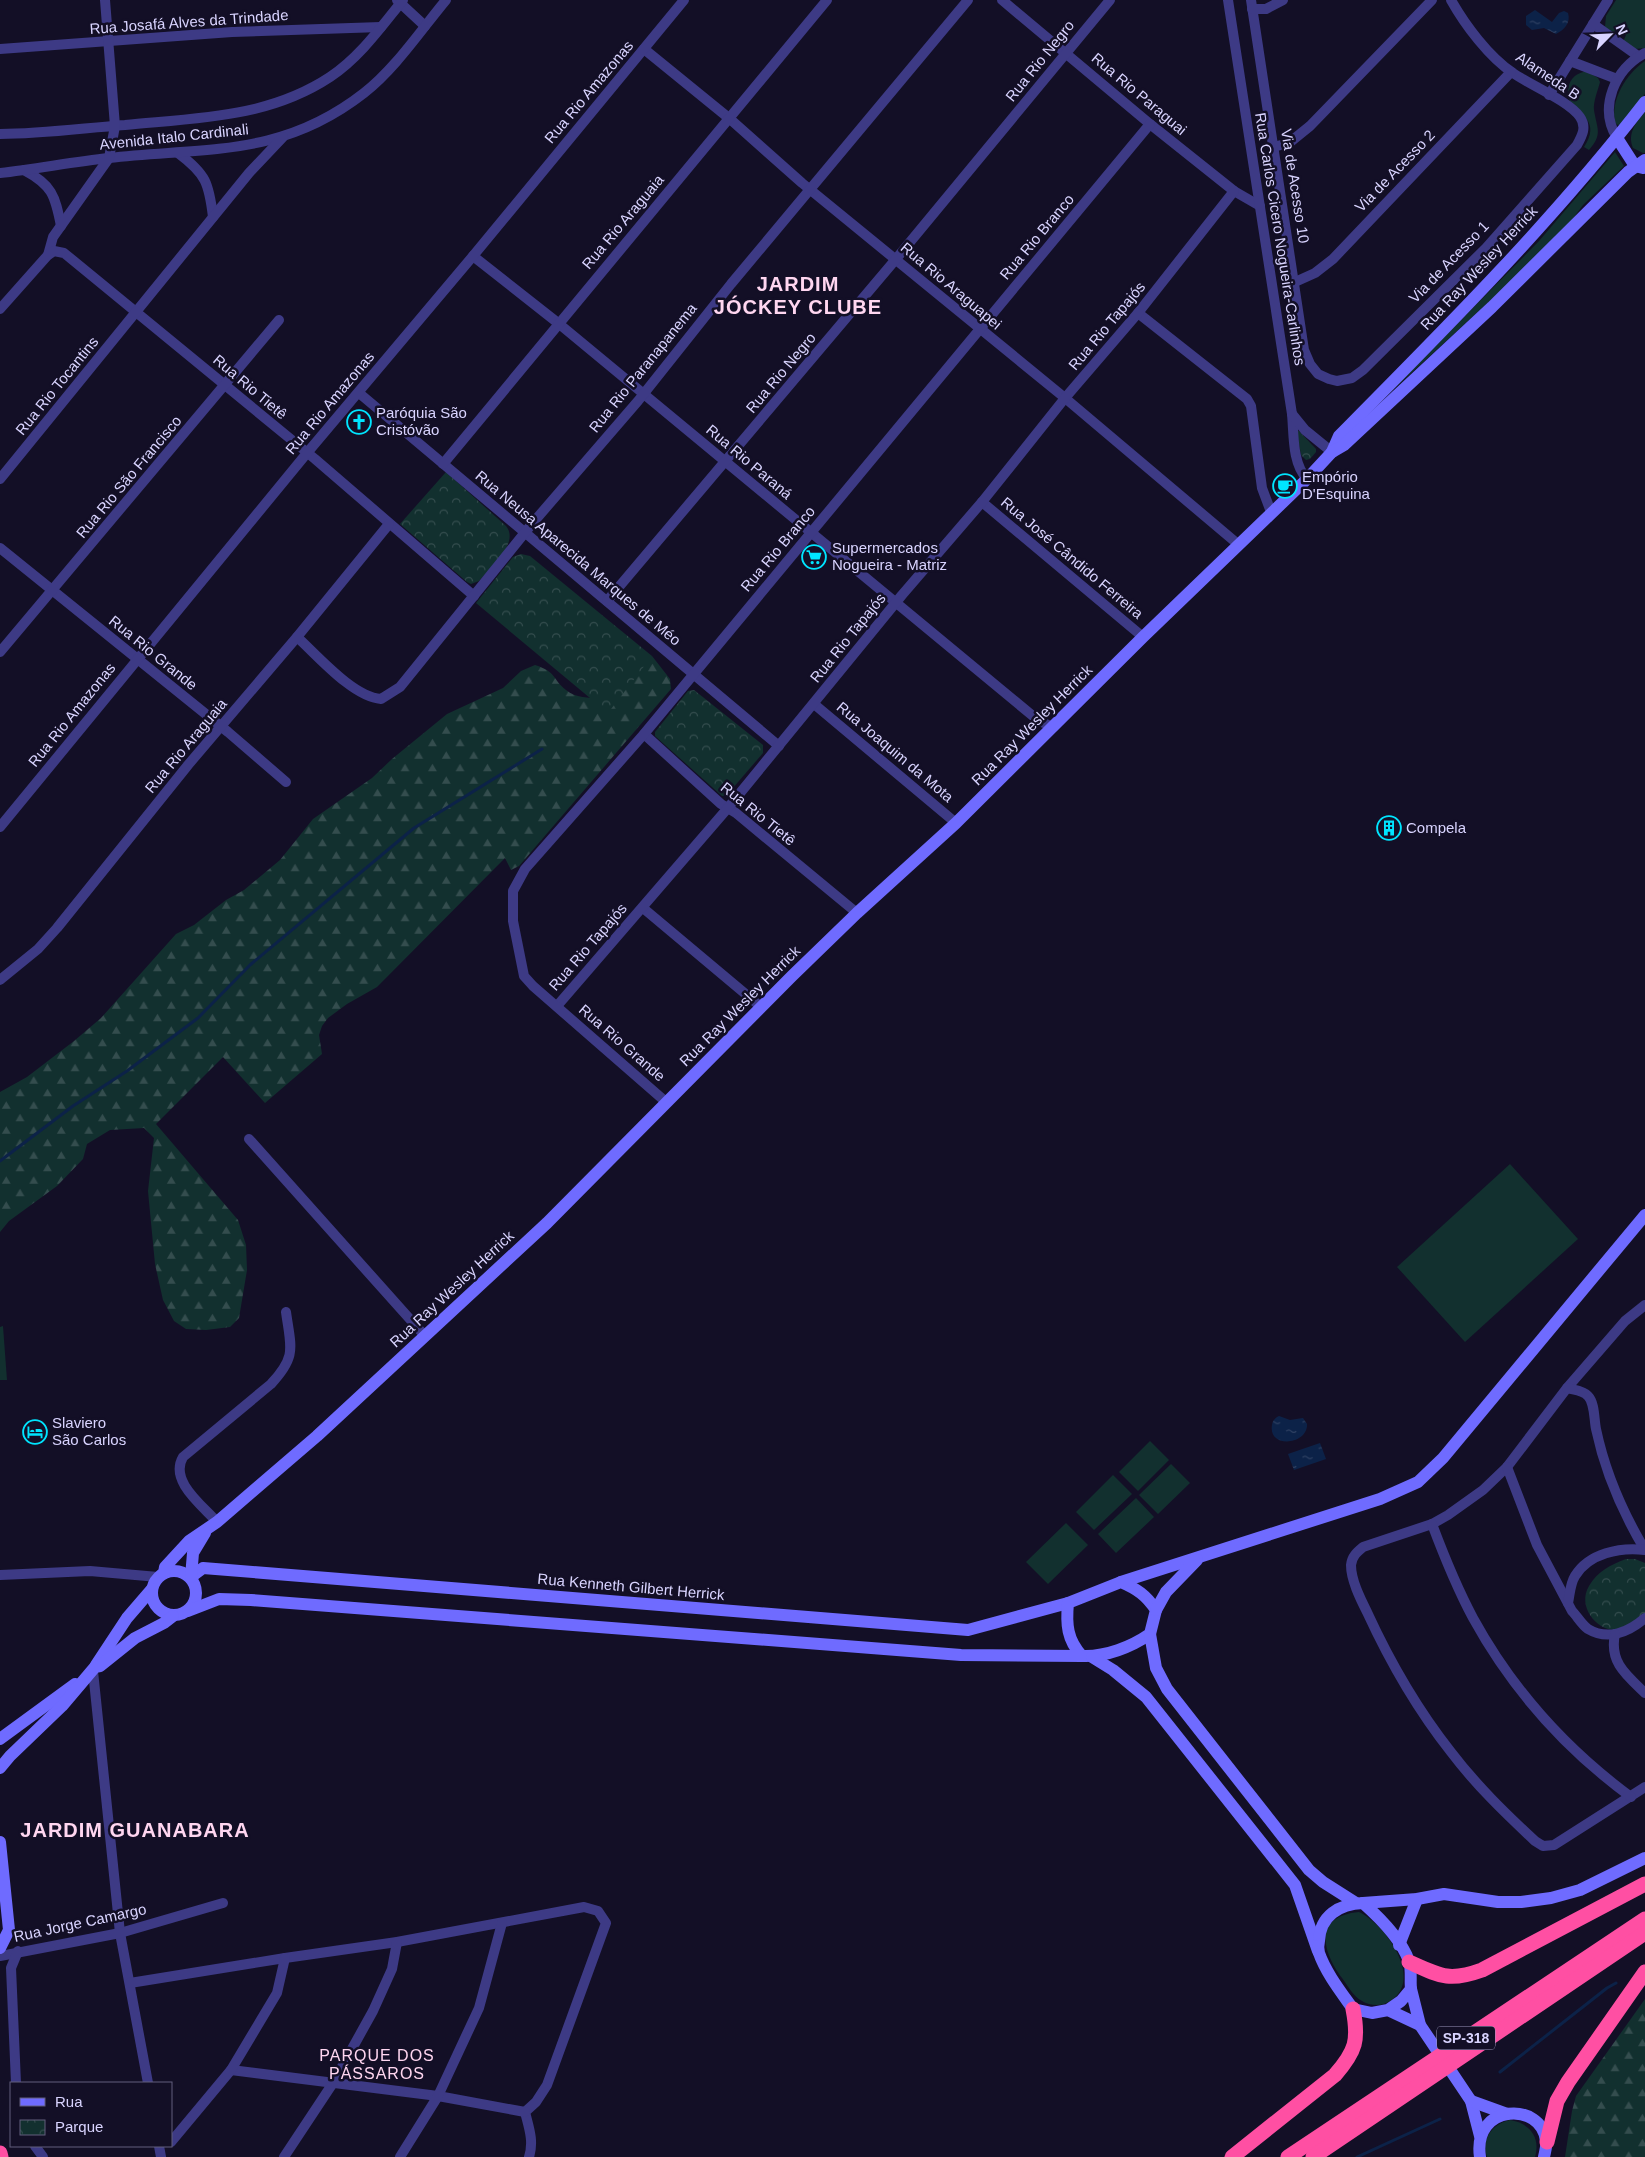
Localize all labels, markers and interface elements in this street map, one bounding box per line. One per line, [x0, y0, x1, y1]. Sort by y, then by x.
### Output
street label: Rua Josafá Alves da Trindade [89, 6, 289, 37]
north arrow [1585, 10, 1635, 60]
street label: Rua Rio Negro [1002, 17, 1077, 105]
text: N [1613, 22, 1631, 38]
street label: Rua Rio Amazonas [541, 37, 636, 146]
street label: Alameda B [1513, 48, 1583, 103]
street label: Rua Rio Paraguai [1089, 49, 1190, 138]
street label: Rua Carlos Cicero Nogueira-Carlinhos [1252, 111, 1309, 367]
street label: Avenida Italo Cardinali [99, 120, 249, 153]
street label: Via de Acesso 2 [1351, 126, 1438, 215]
street label: Via de Acesso 10 [1278, 127, 1313, 244]
street label: Rua Rio Araguaia [578, 171, 667, 272]
street label: Rua Rio Branco [996, 191, 1077, 283]
street label: Rua Ray Wesley Herrick [1417, 202, 1541, 333]
street label: Via de Acesso 1 [1405, 217, 1492, 306]
street label: Rua Rio Araguapei [898, 239, 1005, 333]
district label: JARDIM JÓCKEY CLUBE [714, 273, 882, 318]
street label: Rua Rio Tapajós [1065, 278, 1148, 373]
street label: Rua Rio Paranapanema [585, 299, 700, 436]
street label: Rua Rio Negro [742, 329, 819, 416]
street label: Rua Rio Tocantins [12, 333, 101, 438]
street label: Rua Rio Amazonas [282, 348, 377, 457]
street label: Rua Rio Tietê [210, 351, 291, 422]
place label: Paróquia São Cristóvão [376, 404, 467, 438]
church icon: Paróquia São Cristóvão [346, 409, 372, 435]
street label: Rua Rio São Francisco [73, 412, 185, 541]
street label: Rua Rio Paraná [703, 421, 796, 503]
street label: Rua Neusa Aparecida Marques de Méo [472, 467, 684, 649]
place label: Empório D'Esquina [1302, 468, 1371, 502]
cafe icon: Empório D'Esquina [1272, 473, 1298, 499]
street label: Rua José Cândido Ferreira [998, 493, 1147, 622]
street label: Rua Rio Branco [737, 503, 818, 595]
place label: Supermercados Nogueira - Matriz [832, 539, 947, 573]
supermarket icon: Supermercados Nogueira - Matriz [801, 544, 827, 570]
street label: Rua Rio Tapajós [806, 590, 889, 686]
street label: Rua Rio Grande [106, 612, 201, 693]
street label: Rua Rio Amazonas [25, 659, 119, 770]
street label: Rua Ray Wesley Herrick [968, 661, 1096, 788]
street label: Rua Rio Araguaia [141, 695, 230, 796]
street label: Rua Joaquim da Mota [834, 698, 957, 806]
street label: Rua Rio Tietê [718, 778, 799, 849]
building icon: Compela [1376, 815, 1402, 841]
place label: Compela [1406, 819, 1467, 836]
street label: Rua Rio Tapajós [545, 900, 630, 994]
street label: Rua Ray Wesley Herrick [676, 942, 804, 1069]
street label: Rua Rio Grande [576, 1001, 669, 1085]
street label: Rua Ray Wesley Herrick [386, 1226, 517, 1350]
place label: Slaviero São Carlos [52, 1414, 126, 1448]
hotel icon: Slaviero São Carlos [22, 1419, 48, 1445]
street label: Rua Kenneth Gilbert Herrick [537, 1570, 726, 1603]
district label: JARDIM GUANABARA [20, 1819, 250, 1841]
street label: Rua Jorge Camargo [12, 1900, 148, 1945]
road number: SP-318 [1437, 2026, 1495, 2050]
district label: PARQUE DOS PÁSSAROS [319, 2047, 435, 2082]
legend [10, 2082, 172, 2147]
text: Rua [55, 2093, 83, 2110]
text: Parque [55, 2118, 103, 2135]

